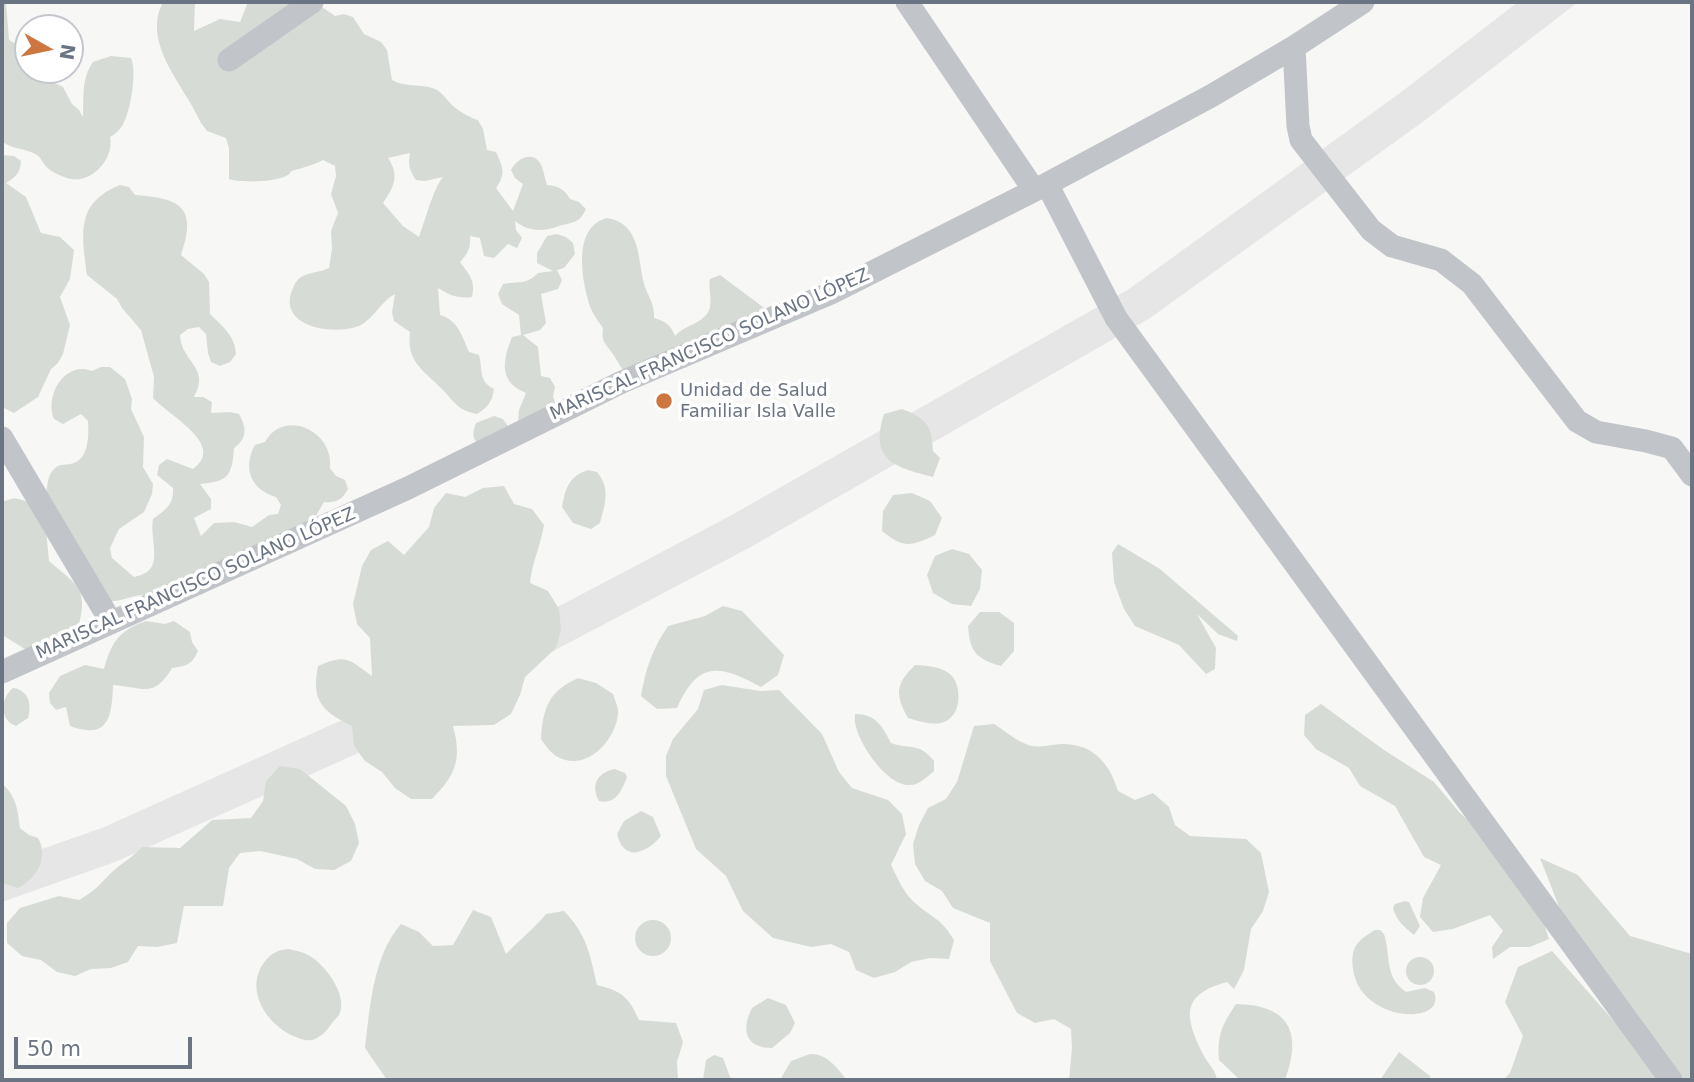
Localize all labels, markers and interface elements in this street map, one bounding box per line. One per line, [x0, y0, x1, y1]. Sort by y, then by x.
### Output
north arrow [14, 14, 84, 84]
text: N [56, 42, 80, 62]
street label: MARISCAL FRANCISCO SOLANO LÓPEZ [547, 265, 873, 425]
place label: Unidad de Salud Familiar Isla Valle [680, 380, 836, 422]
marker: Unidad de Salud Familiar Isla Valle [654, 391, 674, 411]
street label: MARISCAL FRANCISCO SOLANO LÓPEZ [33, 504, 359, 664]
scale bar [18, 1023, 196, 1066]
text: 50 m [27, 1037, 81, 1061]

